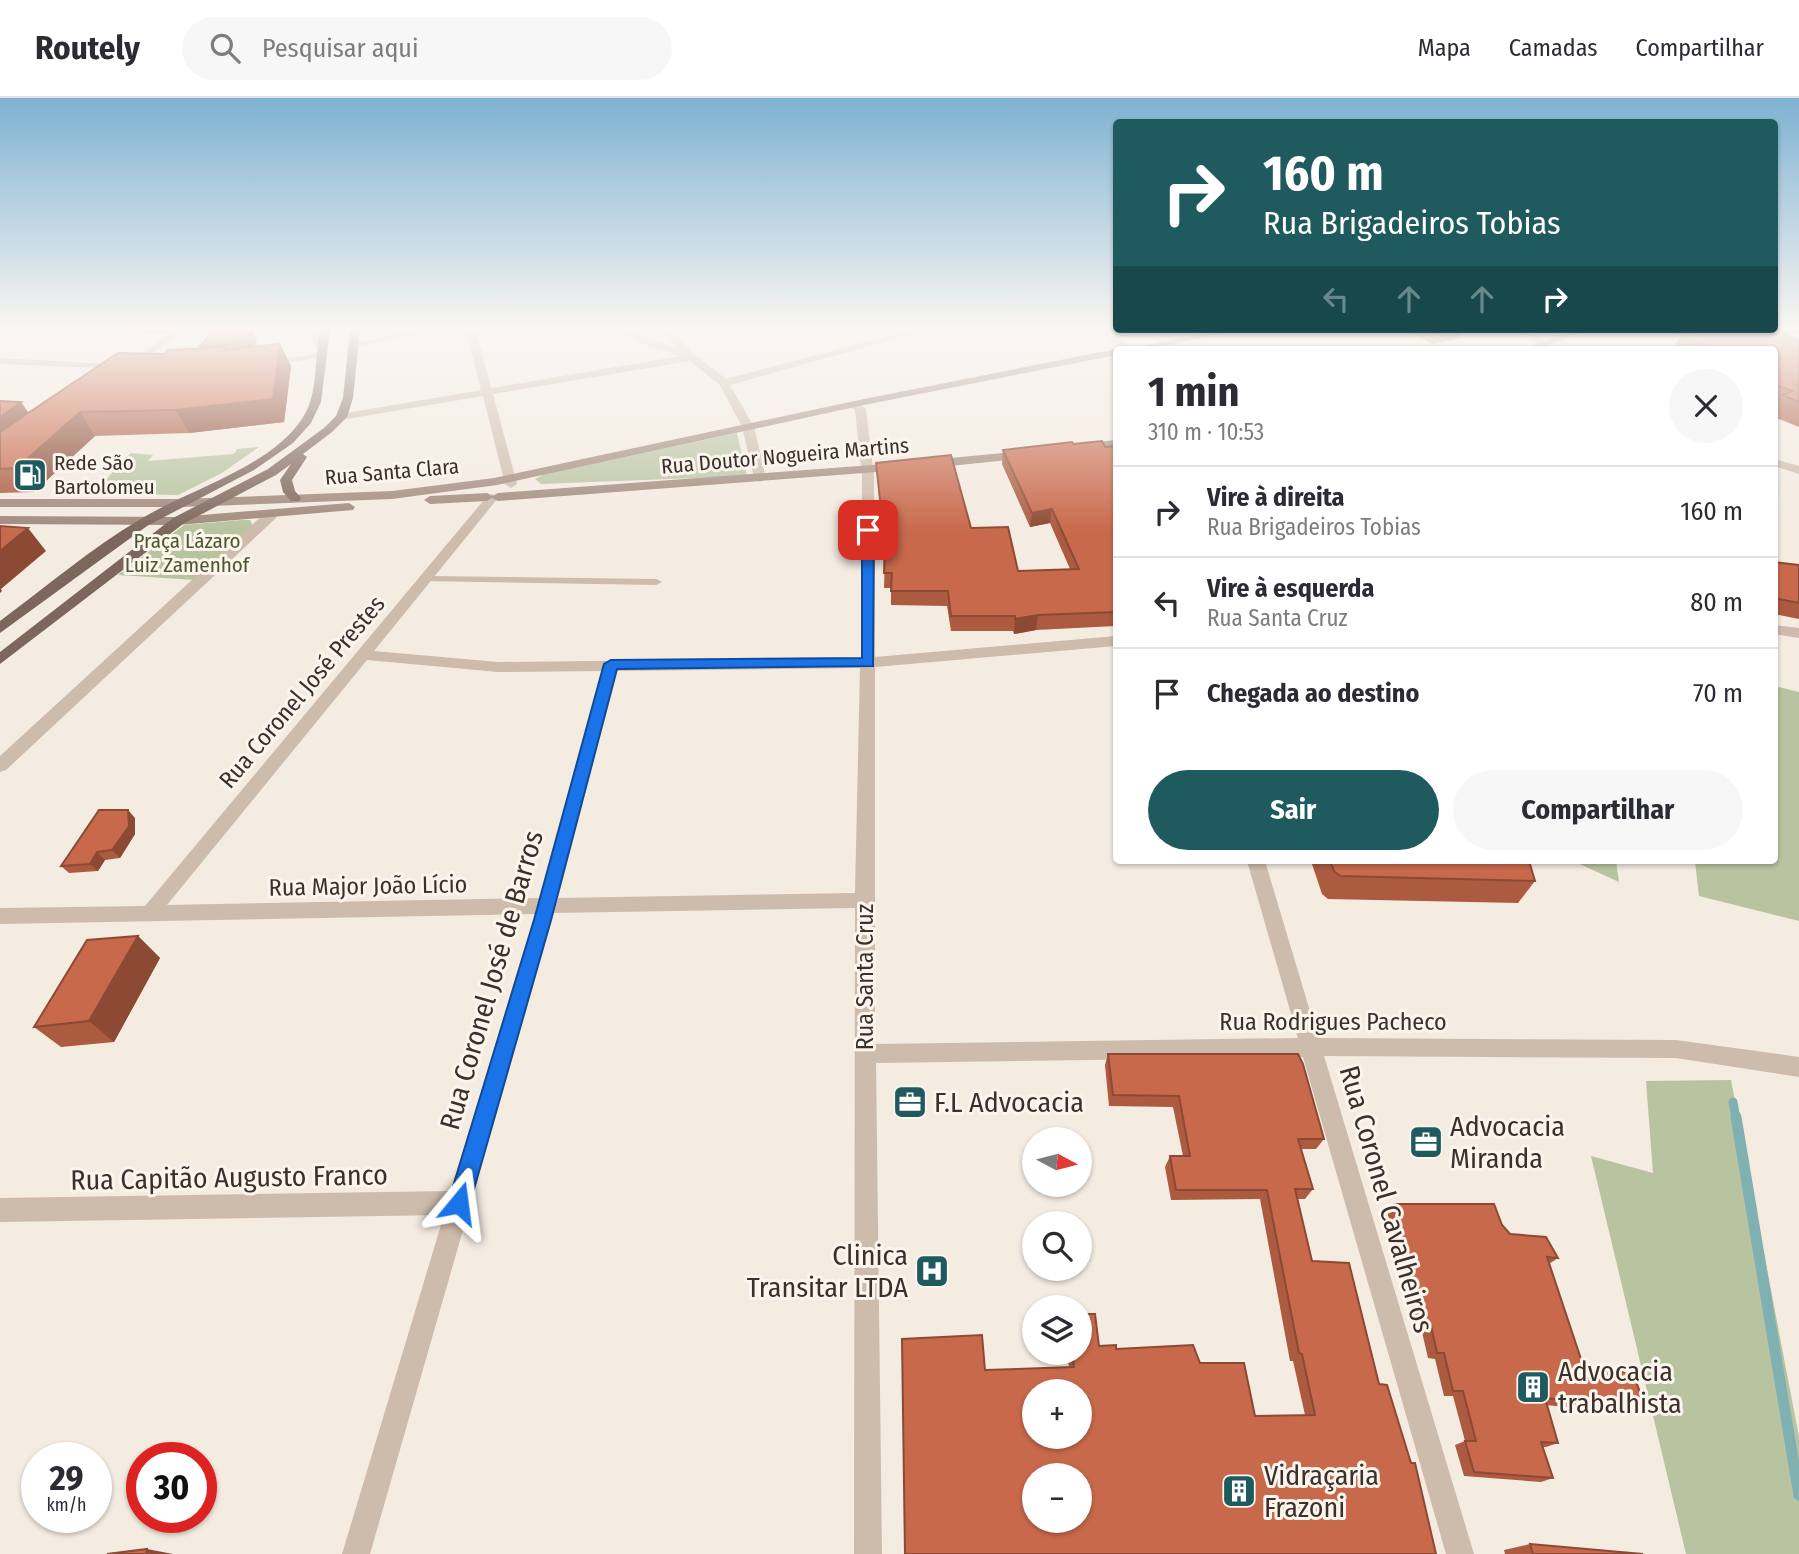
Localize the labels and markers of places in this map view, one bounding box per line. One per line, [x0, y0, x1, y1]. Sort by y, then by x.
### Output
place label: Rede São Bartolomeu [54, 450, 155, 500]
fuel station icon: Rede São Bartolomeu [11, 456, 49, 494]
pin [838, 500, 898, 560]
office icon: F.L Advocacia [891, 1083, 929, 1121]
place label: F.L Advocacia [934, 1086, 1084, 1119]
place label: Advocacia Miranda [1450, 1110, 1565, 1175]
office icon: Advocacia Miranda [1407, 1123, 1445, 1161]
place label: Clinica Transitar LTDA [747, 1239, 908, 1304]
hospital icon: Clinica Transitar LTDA [913, 1252, 951, 1290]
place label: Advocacia trabalhista [1558, 1355, 1682, 1420]
building icon: Advocacia trabalhista [1514, 1368, 1552, 1406]
place label: Vidraçaria Frazoni [1264, 1459, 1379, 1524]
building icon: Vidraçaria Frazoni [1220, 1472, 1258, 1510]

